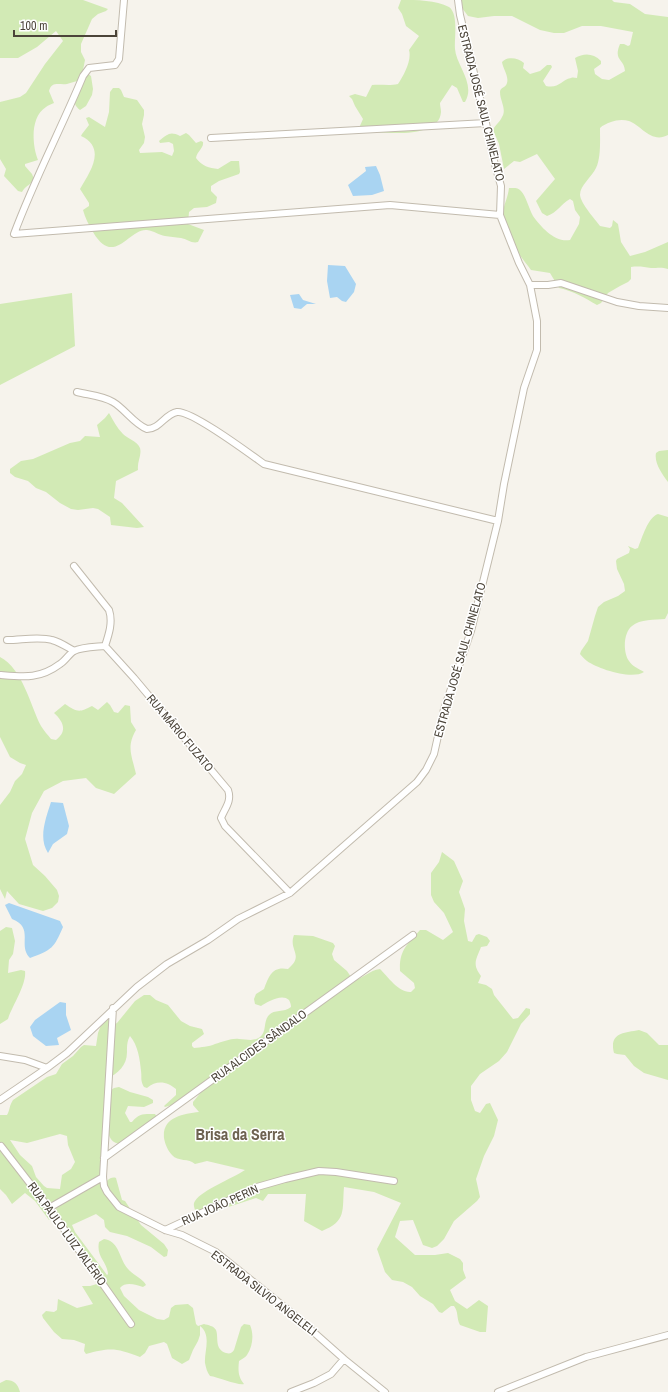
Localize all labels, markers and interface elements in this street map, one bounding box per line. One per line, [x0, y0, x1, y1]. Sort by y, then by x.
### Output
scale bar [14, 12, 116, 38]
text: 100 m [20, 18, 47, 34]
street label: ESTRADA JOSÉ SAUL CHINELATO [454, 23, 508, 183]
street label: ESTRADA JOSÉ SAUL CHINELATO [430, 580, 490, 739]
street label: RUA MÁRIO FUZATO [143, 691, 217, 775]
street label: RUA ALCIDES SÂNDALO [208, 1006, 310, 1086]
district label: Brisa da Serra [196, 1123, 285, 1145]
street label: RUA PAULO LUIZ VALÉRIO [24, 1179, 110, 1289]
street label: RUA JOÃO PERIN [179, 1181, 261, 1229]
street label: ESTRADA SILVIO ANGELELI [208, 1247, 320, 1339]

